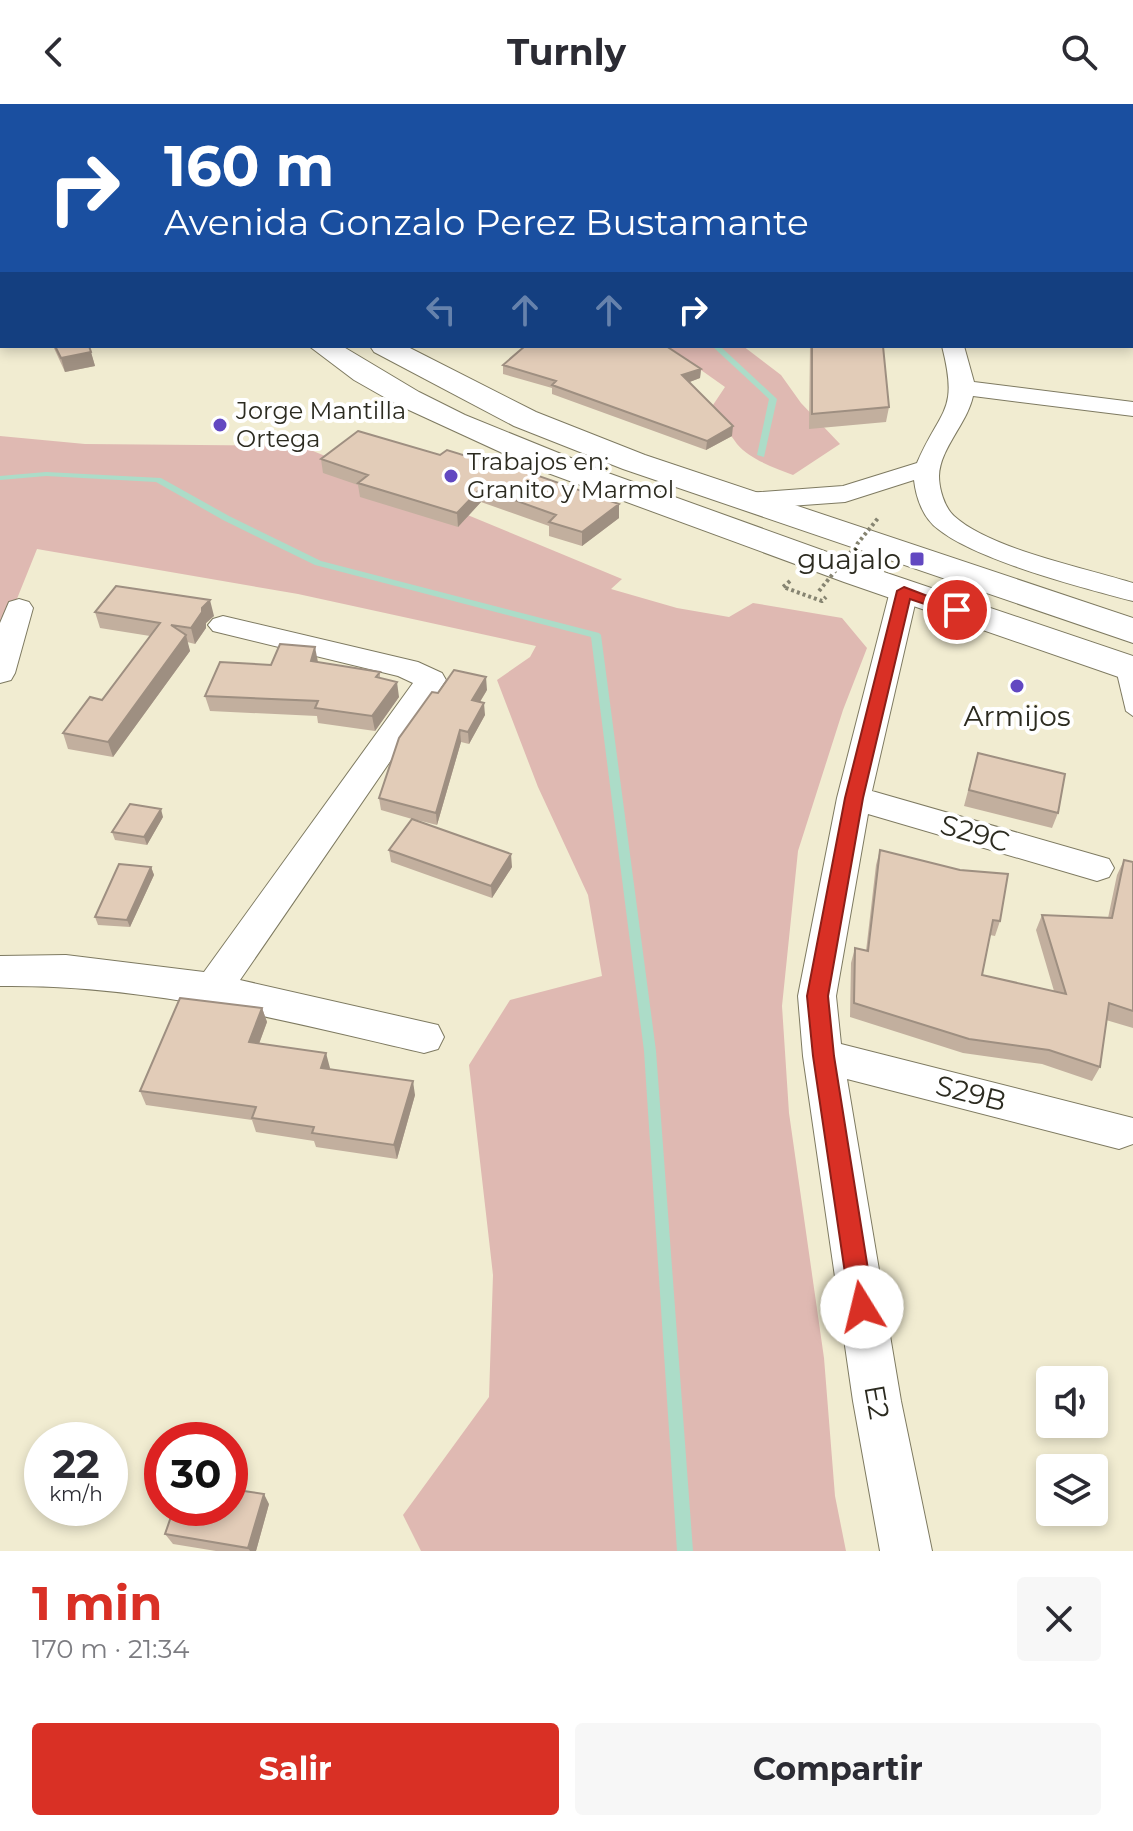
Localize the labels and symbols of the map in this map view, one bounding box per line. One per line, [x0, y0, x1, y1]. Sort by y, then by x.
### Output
place label: Jorge Mantilla Ortega [235, 396, 406, 453]
marker: Jorge Mantilla Ortega [211, 416, 229, 434]
place label: Trabajos en: Granito y Marmol [467, 447, 674, 504]
marker: Trabajos en: Granito y Marmol [442, 467, 460, 485]
place label: guajalo [797, 542, 901, 576]
marker: guajalo [908, 550, 926, 568]
pin [923, 576, 991, 644]
marker: Armijos [1008, 677, 1026, 695]
place label: Armijos [963, 699, 1071, 733]
street label: S29C [937, 807, 1013, 859]
street label: S29B [932, 1068, 1010, 1118]
position arrow [820, 1265, 904, 1349]
street label: E2 [857, 1382, 897, 1422]
speed limit sign: 30 [144, 1422, 248, 1526]

